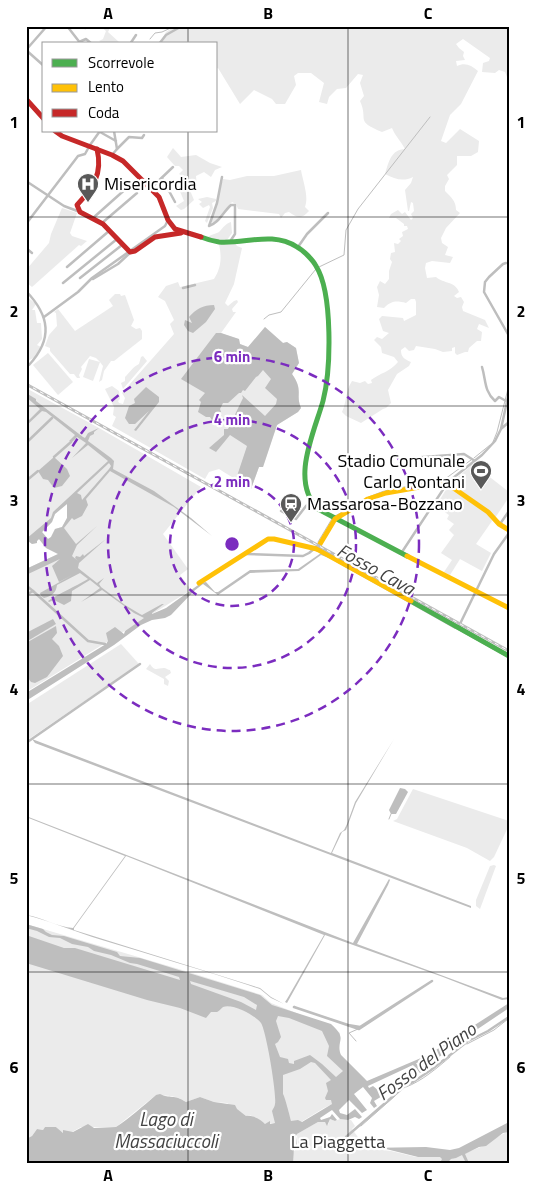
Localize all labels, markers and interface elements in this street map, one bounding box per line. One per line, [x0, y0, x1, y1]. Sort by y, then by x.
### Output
text: A [103, 1, 113, 25]
text: B [263, 1, 273, 25]
text: C [424, 1, 433, 25]
legend [42, 42, 218, 132]
text: Scorrevole [88, 51, 154, 74]
text: Lento [88, 75, 124, 98]
text: Coda [88, 101, 120, 124]
text: 1 [10, 110, 18, 134]
text: 1 [517, 110, 525, 134]
place label: Misericordia [104, 170, 196, 197]
hospital icon: Misericordia [76, 172, 100, 203]
text: 2 [10, 299, 18, 323]
text: 2 [517, 299, 525, 323]
text: 6 min [214, 345, 250, 368]
text: 4 min [214, 408, 250, 431]
place label: Stadio Comunale Carlo Rontani [337, 447, 465, 495]
sports icon: Stadio Comunale Carlo Rontani [469, 459, 493, 490]
text: 2 min [214, 470, 250, 493]
text: 3 [10, 488, 18, 512]
text: 3 [517, 488, 525, 512]
place label: Massarosa-Bozzano [307, 490, 463, 517]
station icon: Massarosa-Bozzano [279, 492, 303, 523]
centre of rings [223, 535, 241, 553]
water label: Fosso Cava [332, 535, 422, 603]
text: 4 [10, 677, 19, 701]
text: 4 [517, 677, 526, 701]
text: 5 [10, 866, 19, 890]
text: 5 [517, 866, 526, 890]
water label: Fosso del Piano [370, 1014, 482, 1107]
text: 6 [10, 1055, 19, 1079]
text: 6 [517, 1055, 526, 1079]
water label: Lago di Massaciuccoli [114, 1104, 220, 1155]
park label: La Piaggetta [291, 1128, 385, 1155]
text: A [103, 1163, 113, 1187]
text: B [263, 1163, 273, 1187]
text: C [424, 1163, 433, 1187]

